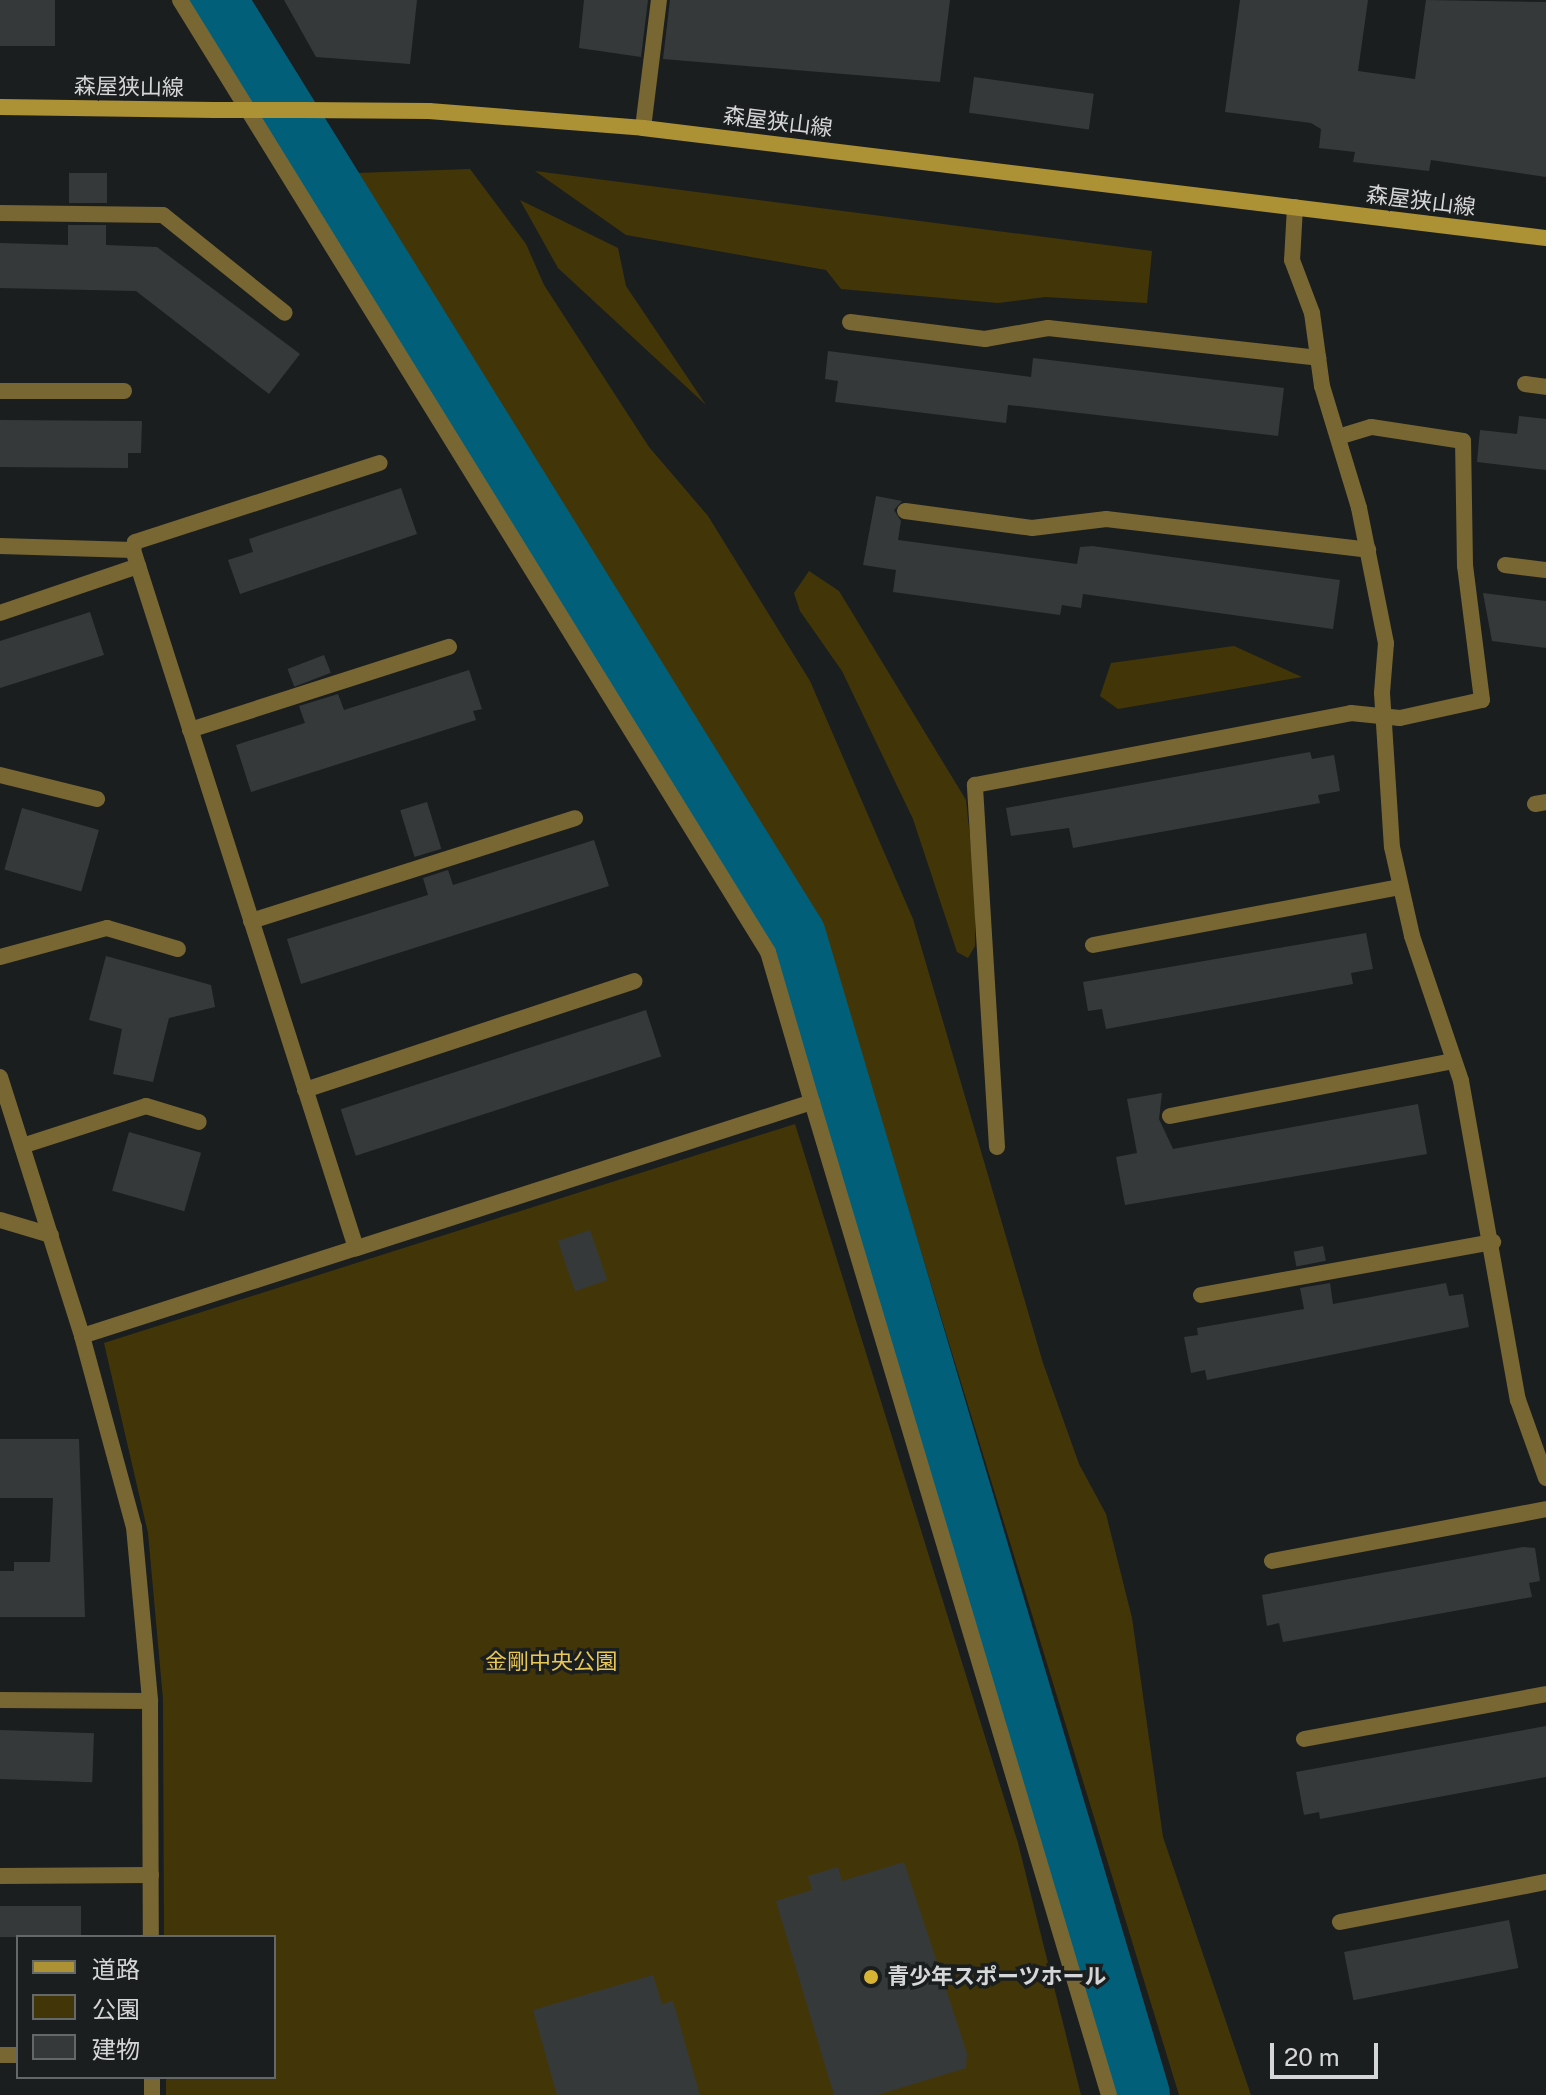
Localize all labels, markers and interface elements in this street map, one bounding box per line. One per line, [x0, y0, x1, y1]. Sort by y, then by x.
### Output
street label: 森屋狭山線 [74, 73, 184, 101]
street label: 森屋狭山線 [722, 102, 834, 142]
street label: 森屋狭山線 [1365, 181, 1477, 221]
park label: 金剛中央公園 [485, 1649, 617, 1675]
legend [16, 1935, 276, 2079]
text: 道路 [92, 1955, 140, 1983]
place label: 青少年スポーツホール [887, 1964, 1107, 1990]
marker: 青少年スポーツホール [862, 1968, 880, 1986]
text: 公園 [92, 1995, 140, 2023]
scale bar [1274, 2027, 1382, 2077]
text: 建物 [92, 2035, 140, 2063]
text: 20 m [1284, 2043, 1340, 2071]

